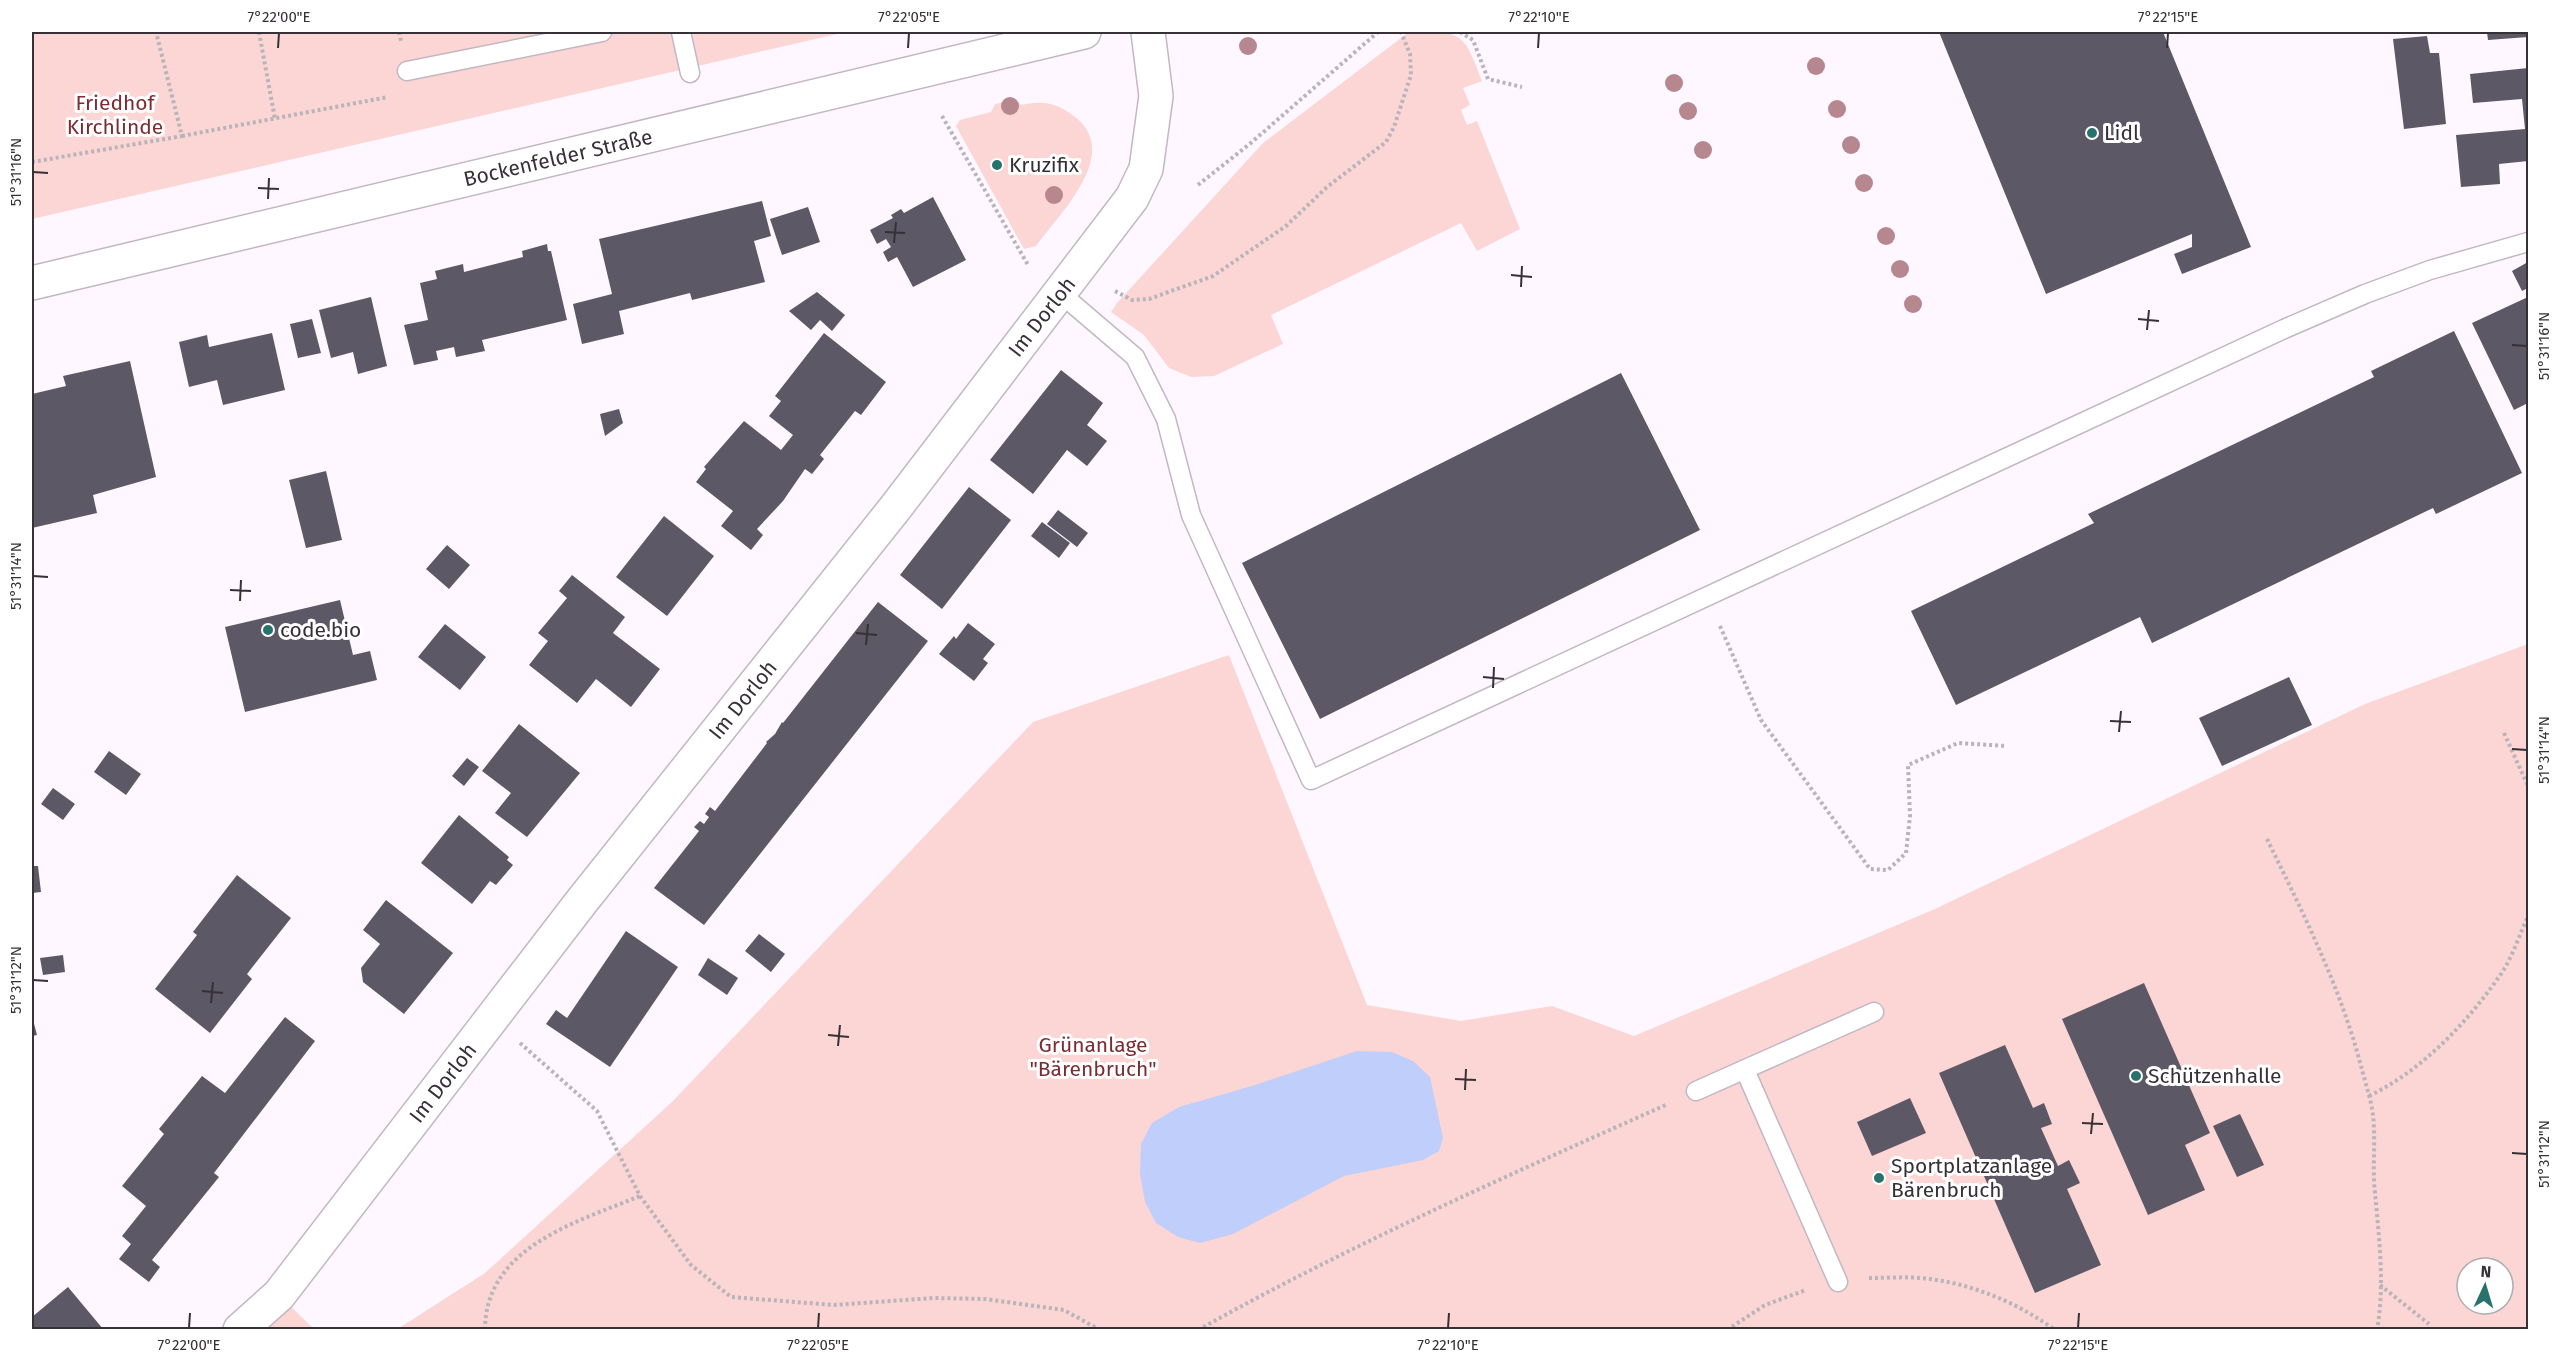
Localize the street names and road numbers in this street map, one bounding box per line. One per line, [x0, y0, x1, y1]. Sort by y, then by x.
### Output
street label: Bockenfelder Straße [461, 124, 655, 192]
street label: Im Dorloh [1003, 272, 1081, 362]
street label: Im Dorloh [703, 655, 783, 745]
street label: Im Dorloh [404, 1038, 482, 1128]

